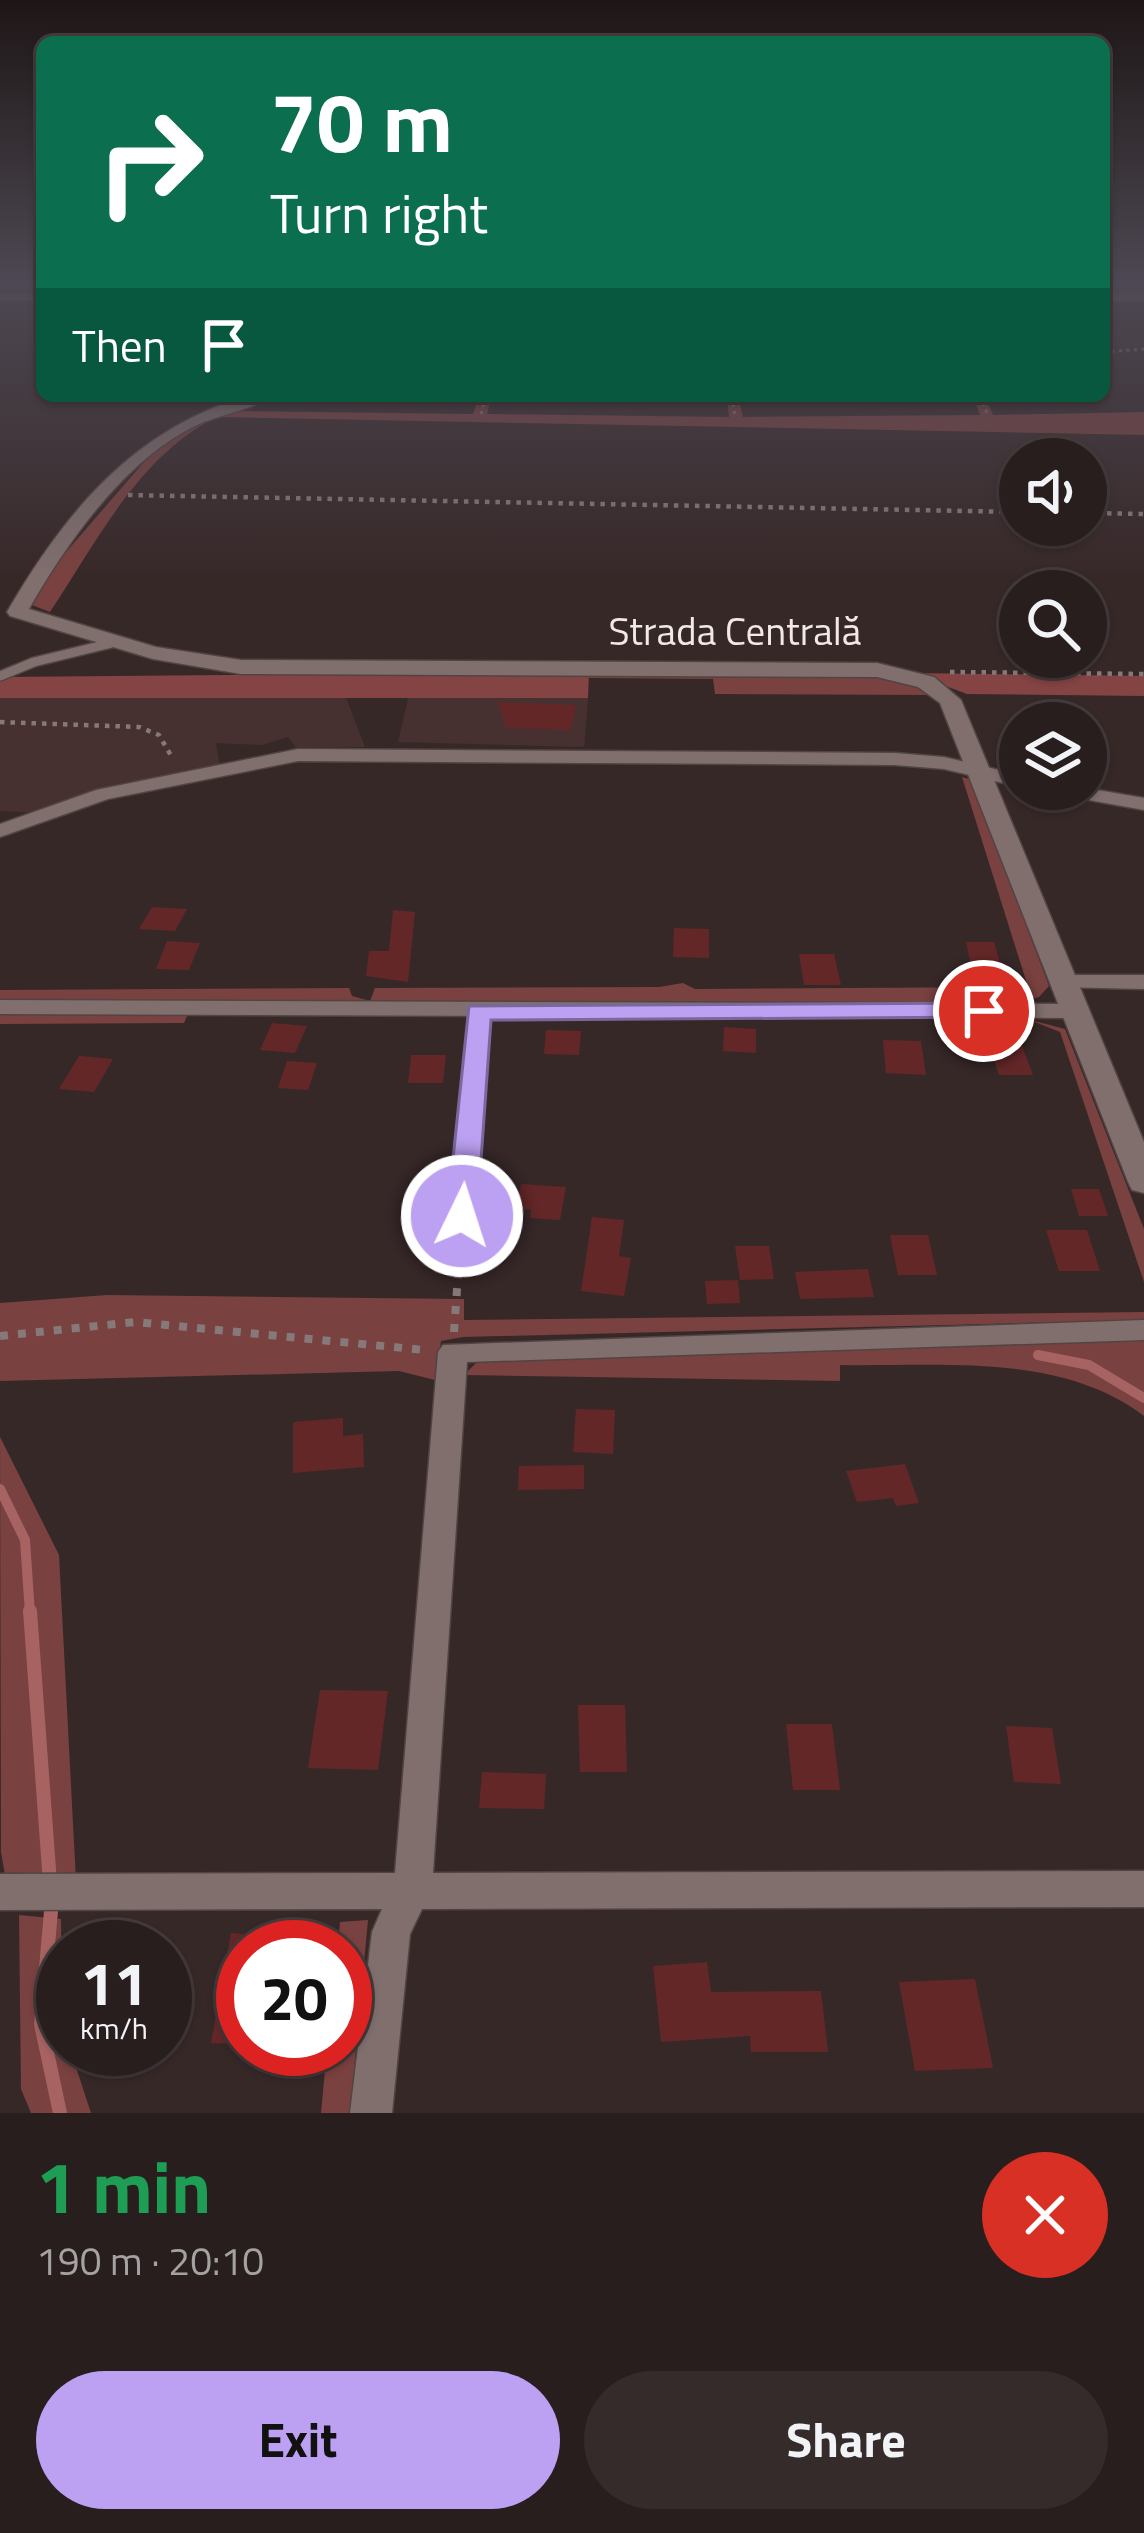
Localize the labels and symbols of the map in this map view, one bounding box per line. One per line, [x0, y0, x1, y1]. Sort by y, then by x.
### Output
street label: Strada Centrală [609, 601, 861, 660]
pin [933, 960, 1035, 1062]
position arrow [399, 1153, 525, 1279]
speed limit sign: 20 [216, 1920, 372, 2076]

